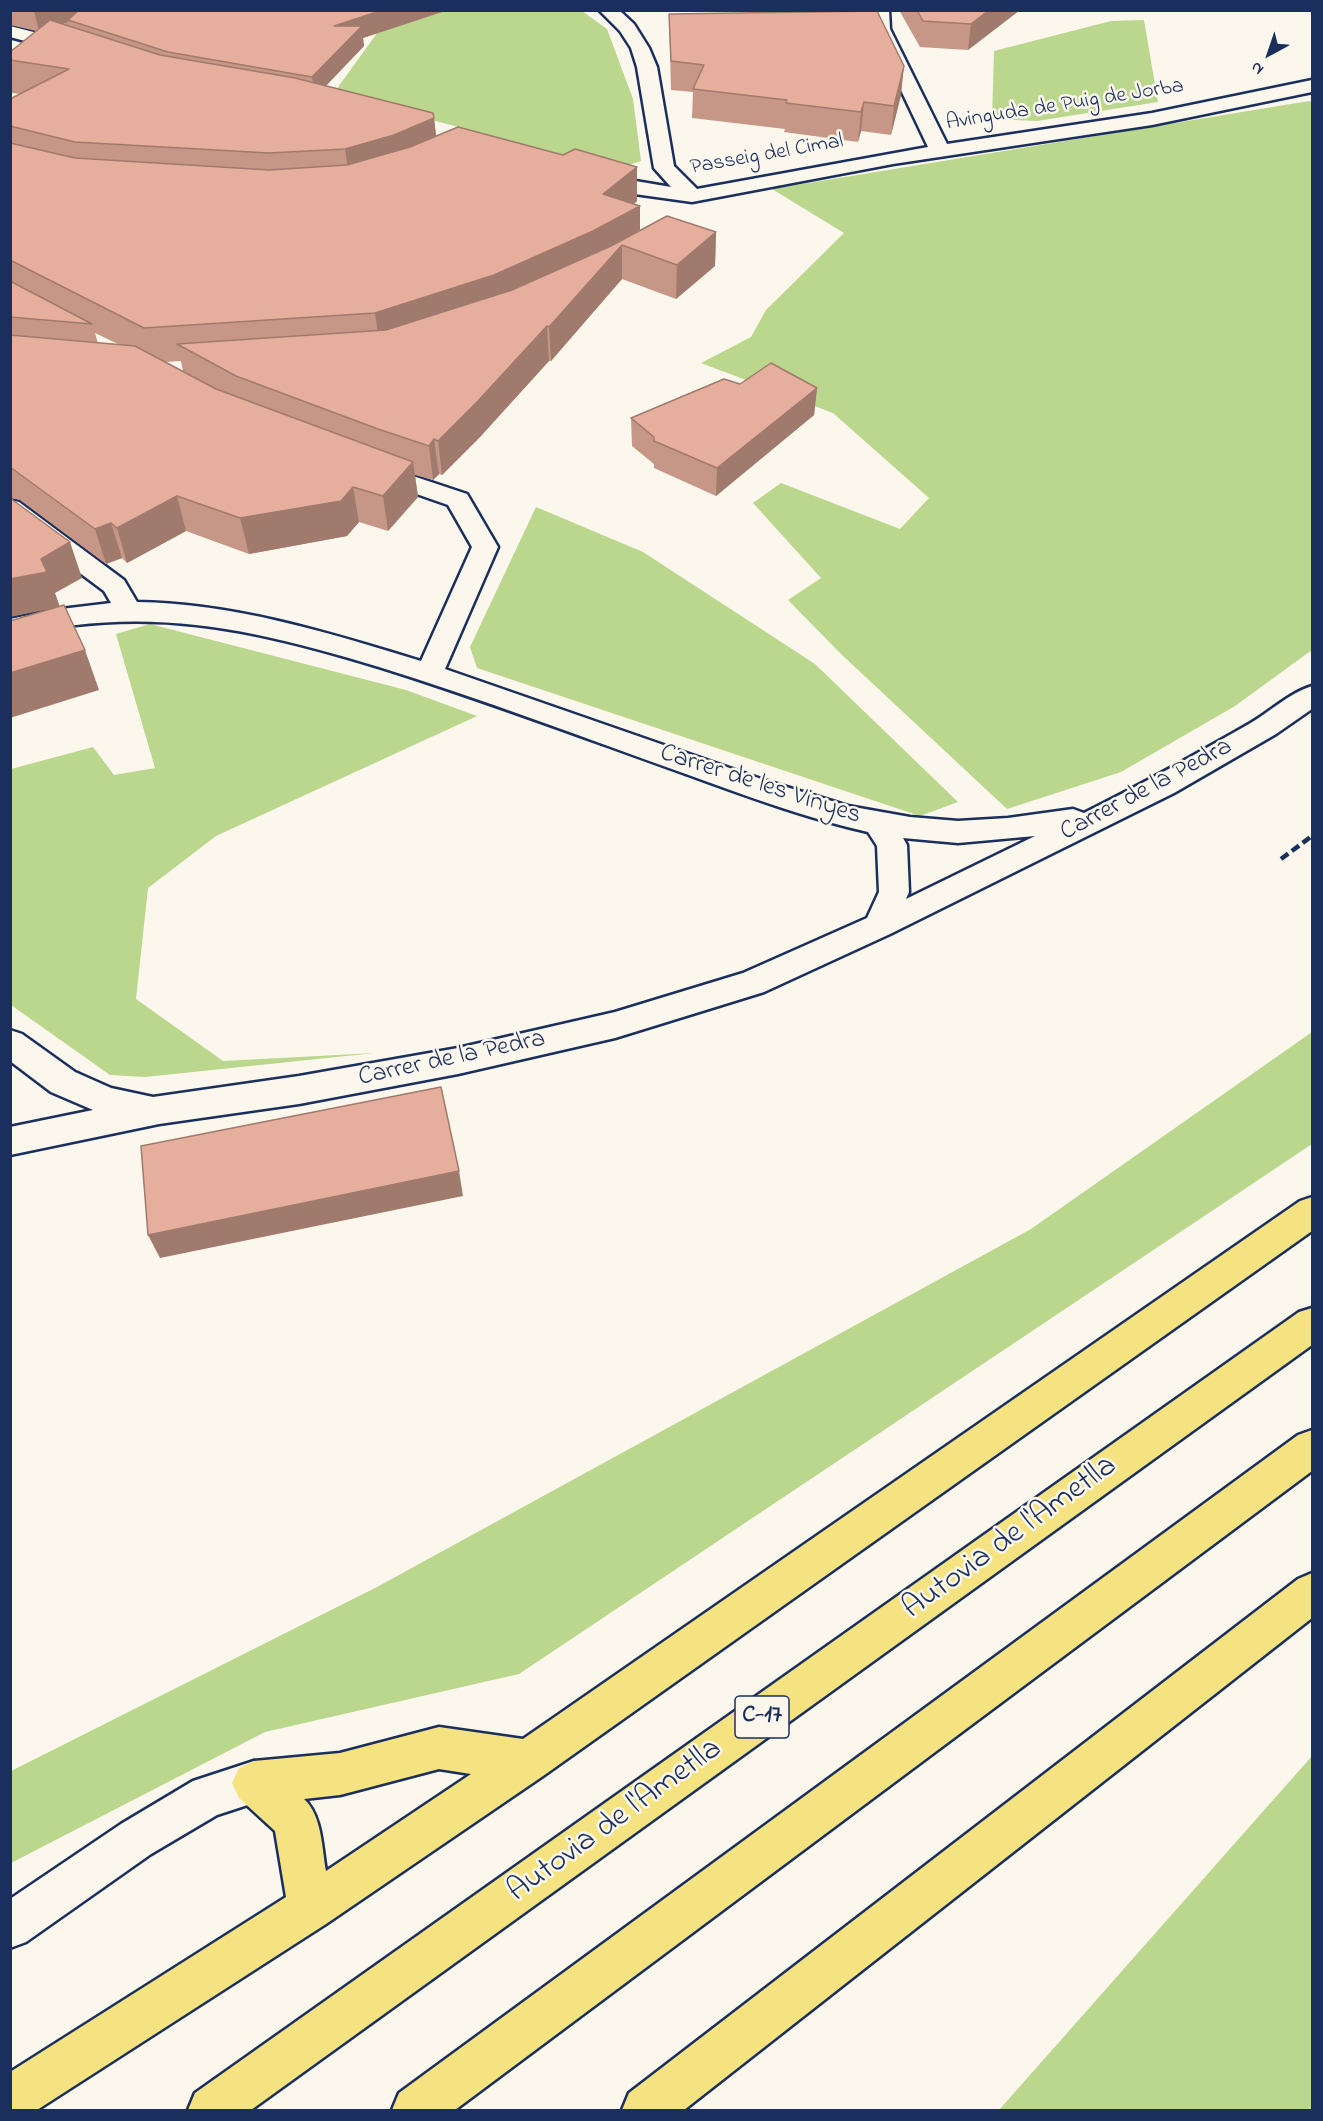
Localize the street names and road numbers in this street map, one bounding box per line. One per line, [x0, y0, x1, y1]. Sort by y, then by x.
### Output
street label: Avinguda de Puig de Jorba [944, 74, 1186, 138]
street label: Passeig del Cimal [688, 130, 846, 182]
street label: Carrer de la Pedra [1056, 733, 1238, 849]
street label: Carrer de les Vinyes [656, 739, 864, 833]
street label: Carrer de la Pedra [356, 1025, 548, 1095]
street label: Autovia de l'Ametlla [896, 1448, 1126, 1630]
road number: C-17 [735, 1696, 789, 1738]
street label: Autovia de l'Ametlla [501, 1731, 731, 1913]

